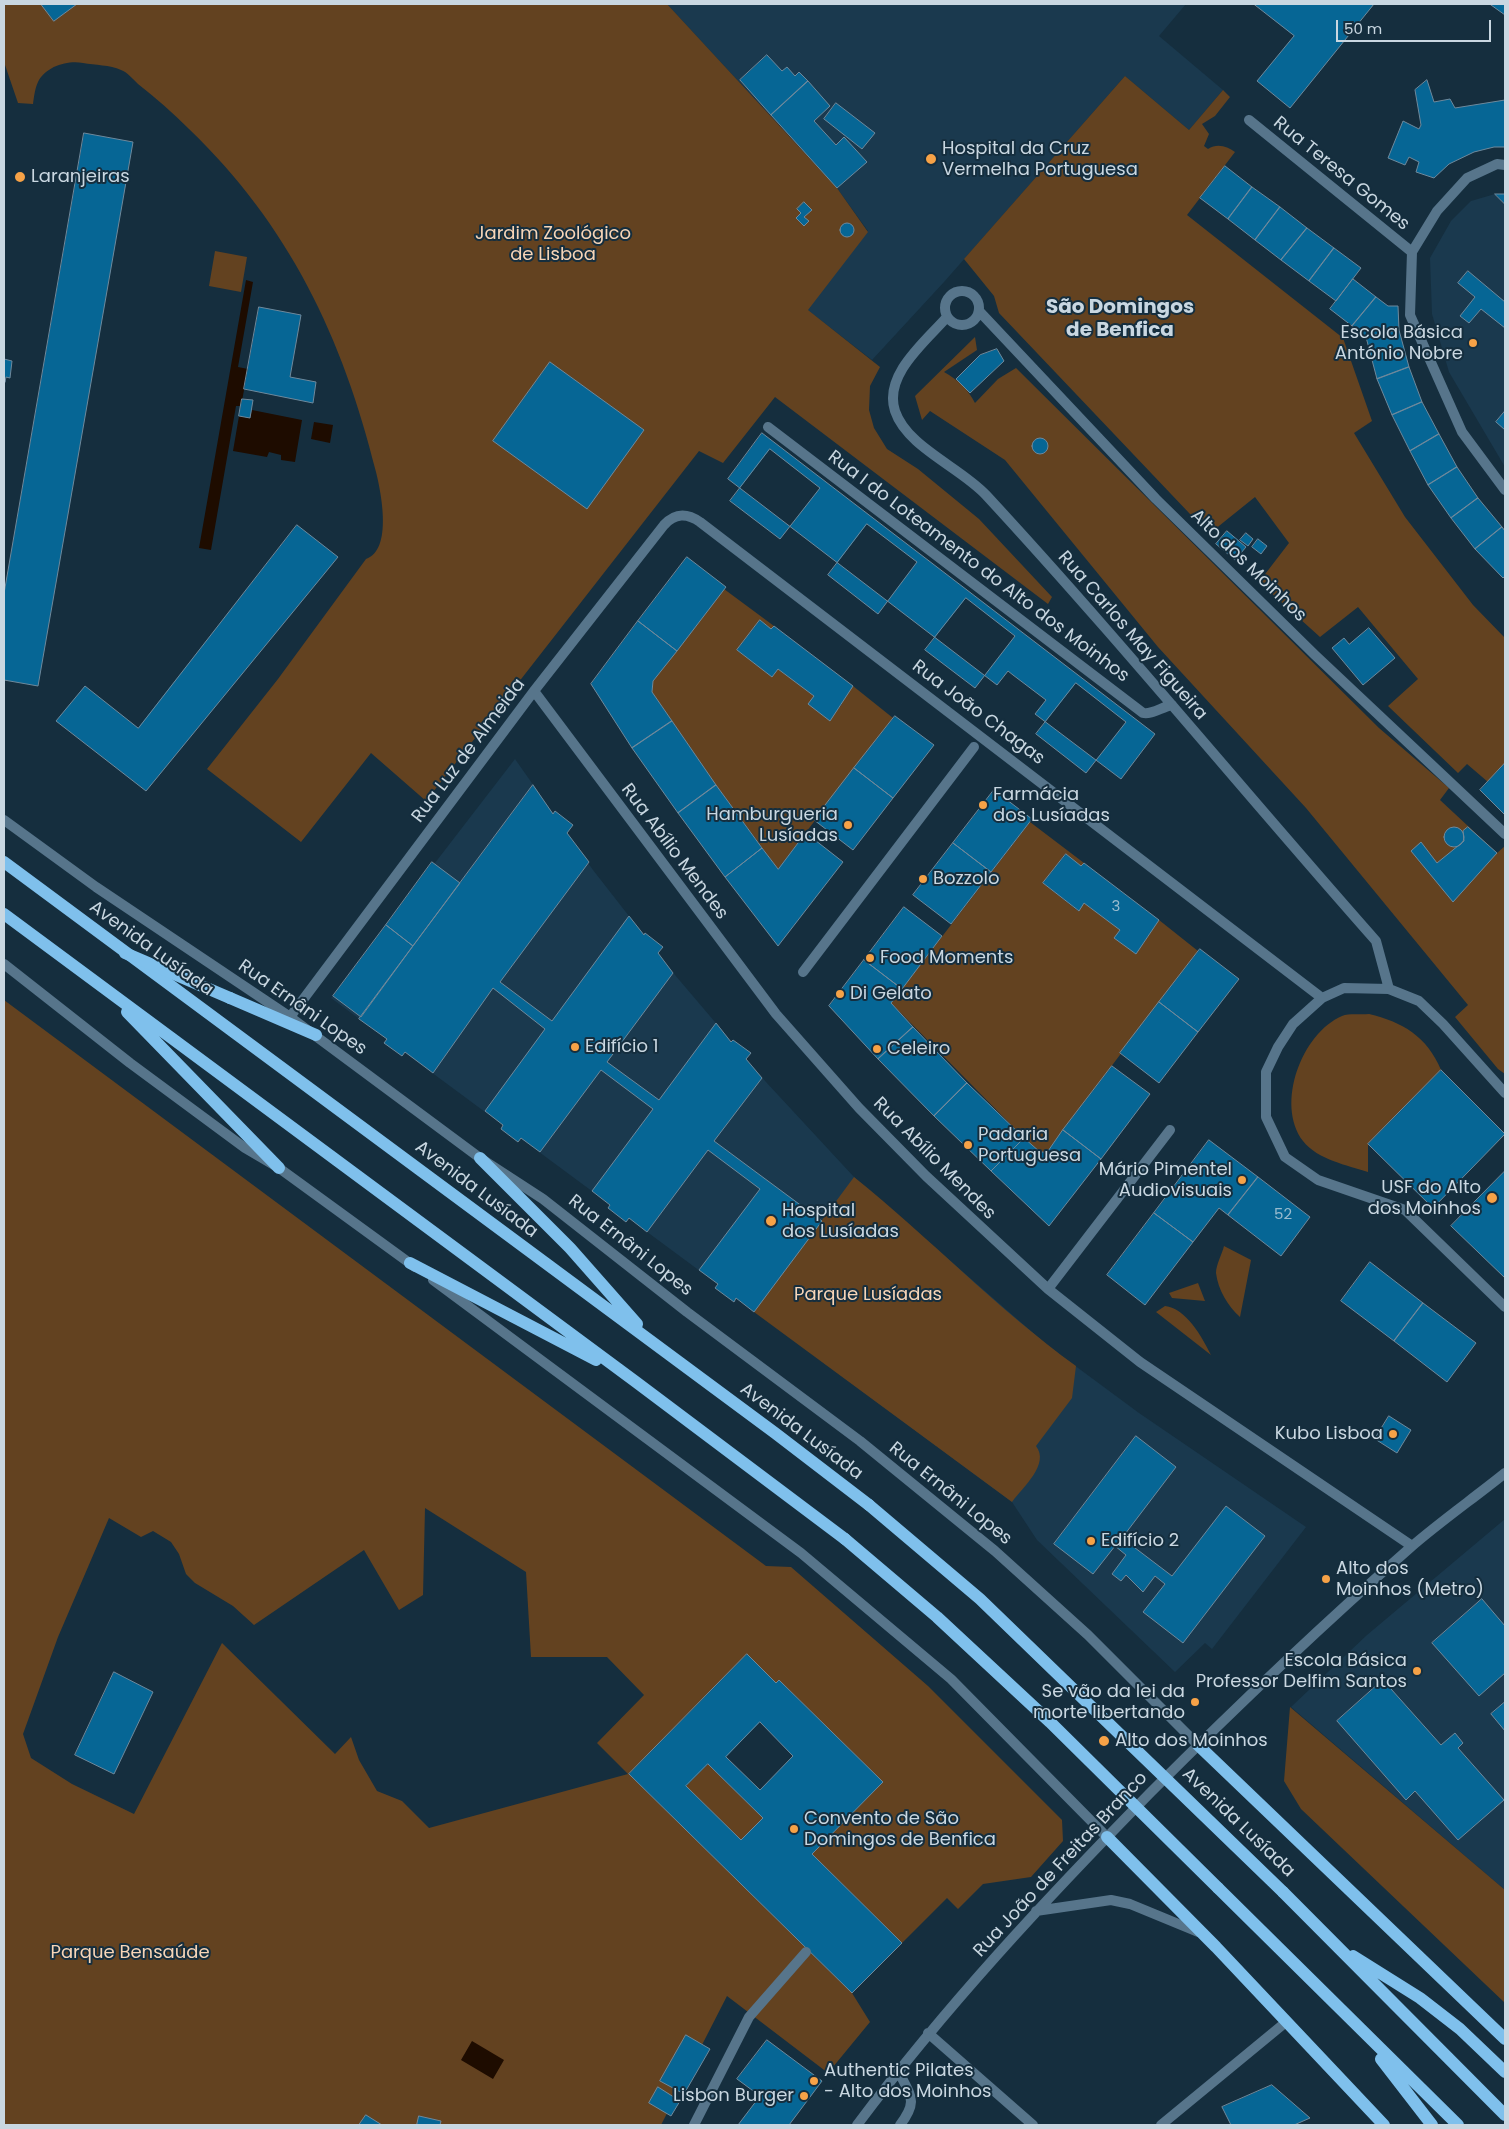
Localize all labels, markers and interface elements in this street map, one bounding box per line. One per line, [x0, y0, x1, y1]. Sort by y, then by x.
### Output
scale bar [1339, 10, 1494, 42]
text: 50 m [1344, 18, 1382, 39]
street label: Rua Teresa Gomes [1268, 112, 1414, 236]
place label: Hospital da Cruz Vermelha Portuguesa [942, 138, 1138, 180]
marker: Hospital da Cruz Vermelha Portuguesa [924, 152, 938, 166]
place label: Laranjeiras [31, 166, 130, 188]
marker: Laranjeiras [13, 170, 27, 184]
park label: Jardim Zoológico de Lisboa [475, 223, 631, 266]
district label: São Domingos de Benfica [1046, 296, 1194, 343]
place label: Escola Básica António Nobre [1335, 322, 1463, 364]
marker: Escola Básica António Nobre [1467, 337, 1479, 349]
street label: Rua I do Loteamento do Alto dos Moinhos [823, 447, 1133, 687]
street label: Alto dos Moinhos [1186, 505, 1310, 627]
street label: Rua Carlos May Figueira [1053, 547, 1211, 725]
street label: Rua João Chagas [907, 656, 1049, 770]
street label: Rua Luz de Almeida [408, 675, 530, 827]
street label: Rua Abílio Mendes [616, 780, 732, 924]
place label: Farmácia dos Lusíadas [993, 784, 1110, 826]
marker: Farmácia dos Lusíadas [977, 799, 989, 811]
place label: Hamburgueria Lusíadas [706, 804, 838, 846]
marker: Hamburgueria Lusíadas [842, 819, 854, 831]
place label: Bozzolo [933, 868, 999, 890]
marker: Bozzolo [917, 873, 929, 885]
street label: Avenida Lusíada [85, 897, 217, 1001]
house number: 3 [1112, 898, 1120, 916]
place label: Food Moments [880, 947, 1013, 969]
marker: Food Moments [864, 952, 876, 964]
street label: Rua Ernâni Lopes [234, 956, 370, 1060]
place label: Di Gelato [850, 983, 932, 1005]
marker: Di Gelato [834, 988, 846, 1000]
place label: Edifício 1 [585, 1036, 659, 1058]
place label: Celeiro [887, 1038, 950, 1060]
marker: Edifício 1 [569, 1041, 581, 1053]
marker: Celeiro [871, 1043, 883, 1055]
street label: Rua Abílio Mendes [868, 1093, 1000, 1225]
place label: Padaria Portuguesa [978, 1124, 1081, 1166]
street label: Avenida Lusíada [410, 1137, 542, 1243]
marker: Padaria Portuguesa [962, 1139, 974, 1151]
place label: Mário Pimentel Audiovisuais [1099, 1159, 1232, 1202]
marker: Mário Pimentel Audiovisuais [1236, 1174, 1248, 1186]
place label: USF do Alto dos Moinhos [1368, 1177, 1481, 1220]
street label: Rua Ernâni Lopes [564, 1191, 696, 1301]
marker: USF do Alto dos Moinhos [1485, 1191, 1499, 1205]
place label: Hospital dos Lusíadas [782, 1200, 899, 1242]
house number: 52 [1274, 1206, 1292, 1224]
marker: Hospital dos Lusíadas [764, 1214, 778, 1228]
park label: Parque Lusíadas [794, 1284, 942, 1306]
street label: Avenida Lusíada [735, 1379, 867, 1485]
place label: Kubo Lisboa [1275, 1423, 1383, 1445]
marker: Kubo Lisboa [1387, 1428, 1399, 1440]
street label: Rua Ernâni Lopes [884, 1438, 1016, 1550]
place label: Edifício 2 [1101, 1530, 1179, 1552]
marker: Edifício 2 [1085, 1535, 1097, 1547]
place label: Alto dos Moinhos (Metro) [1336, 1558, 1484, 1600]
marker: Alto dos Moinhos (Metro) [1320, 1573, 1332, 1585]
place label: Escola Básica Professor Delfim Santos [1196, 1650, 1407, 1692]
marker: Escola Básica Professor Delfim Santos [1411, 1665, 1423, 1677]
place label: Se vão da lei da morte libertando [1033, 1681, 1185, 1724]
marker: Se vão da lei da morte libertando [1189, 1696, 1201, 1708]
place label: Alto dos Moinhos [1115, 1730, 1268, 1752]
marker: Alto dos Moinhos [1097, 1734, 1111, 1748]
street label: Avenida Lusíada [1177, 1764, 1299, 1882]
street label: Rua João de Freitas Branco [969, 1768, 1153, 1962]
place label: Convento de São Domingos de Benfica [804, 1808, 996, 1850]
marker: Convento de São Domingos de Benfica [788, 1823, 800, 1835]
park label: Parque Bensaúde [50, 1942, 210, 1964]
place label: Authentic Pilates - Alto dos Moinhos [824, 2060, 991, 2102]
marker: Authentic Pilates - Alto dos Moinhos [808, 2075, 820, 2087]
place label: Lisbon Burger [673, 2085, 794, 2107]
marker: Lisbon Burger [798, 2090, 810, 2102]

